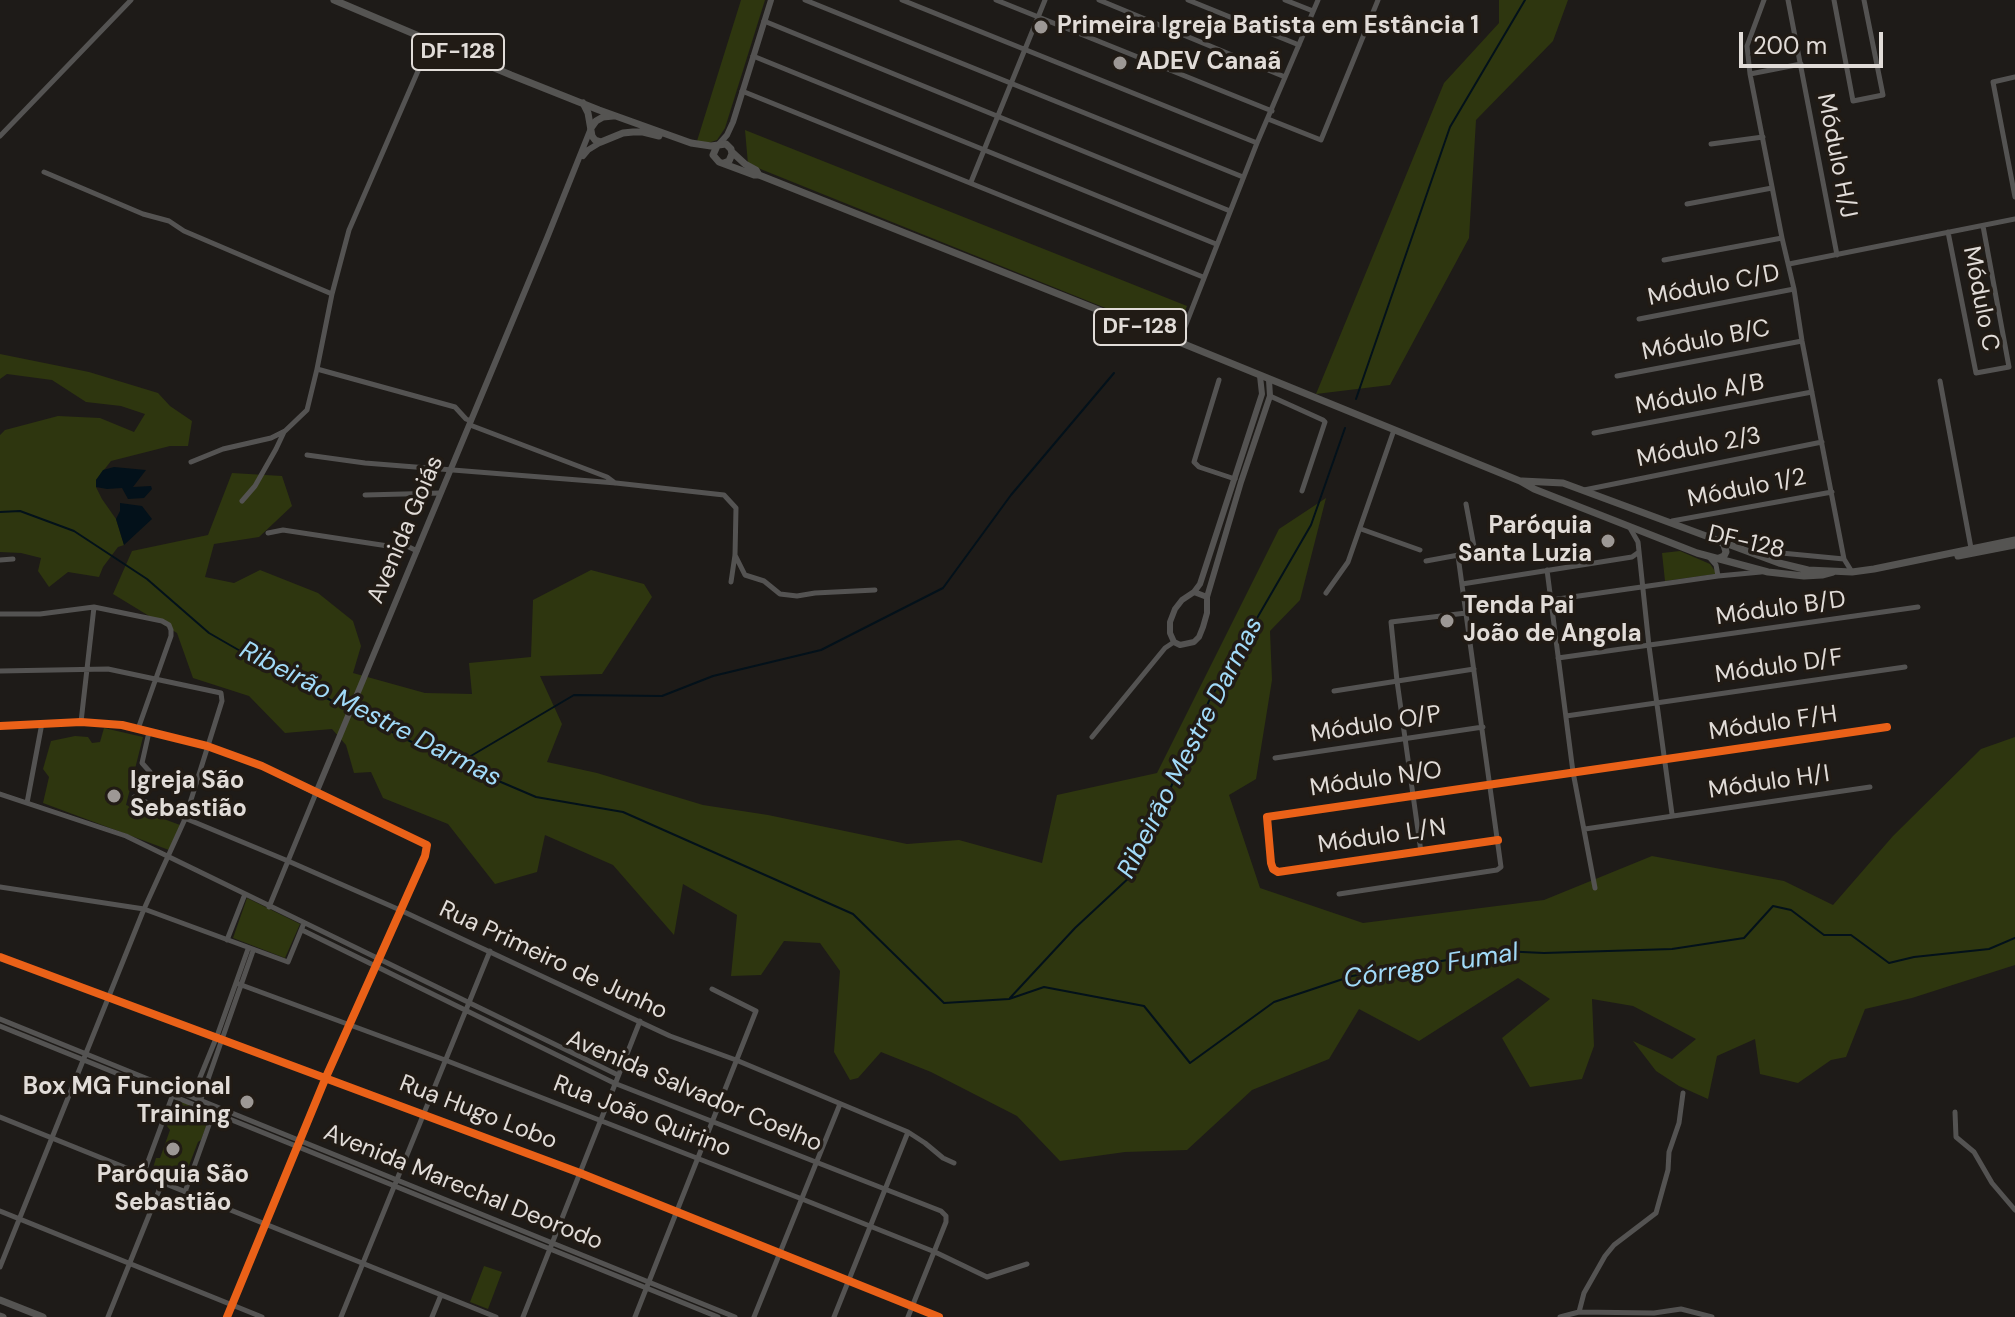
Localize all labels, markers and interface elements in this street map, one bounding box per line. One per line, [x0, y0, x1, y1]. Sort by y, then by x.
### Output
place label: Primeira Igreja Batista em Estância 1 [1057, 13, 1479, 41]
scale bar [1743, 16, 1887, 66]
marker: Primeira Igreja Batista em Estância 1 [1032, 18, 1050, 36]
text: 200 m [1753, 30, 1827, 61]
road number: DF-128 [412, 34, 504, 70]
place label: ADEV Canaã [1136, 49, 1281, 77]
marker: ADEV Canaã [1111, 54, 1129, 72]
street label: Módulo H/J [1810, 91, 1862, 221]
street label: Módulo C [1956, 244, 2004, 354]
street label: Módulo C/D [1646, 259, 1782, 313]
road number: DF-128 [1094, 309, 1186, 345]
street label: Módulo B/C [1640, 315, 1772, 367]
street label: Módulo A/B [1633, 368, 1767, 422]
street label: Módulo 2/3 [1635, 422, 1763, 474]
street label: Avenida Goiás [362, 452, 450, 608]
street label: Módulo 1/2 [1685, 463, 1809, 515]
place label: Paróquia Santa Luzia [1458, 513, 1592, 569]
street label: DF-128 [1705, 520, 1787, 566]
marker: Paróquia Santa Luzia [1599, 532, 1617, 550]
street label: Módulo B/D [1714, 586, 1848, 632]
place label: Tenda Pai João de Angola [1463, 593, 1642, 649]
water label: Ribeirão Mestre Darmas [1111, 612, 1271, 884]
marker: Tenda Pai João de Angola [1438, 612, 1456, 630]
water label: Ribeirão Mestre Darmas [234, 635, 506, 795]
street label: Módulo D/F [1713, 644, 1845, 690]
street label: Módulo O/P [1309, 700, 1443, 750]
street label: Módulo F/H [1707, 701, 1839, 747]
street label: Módulo N/O [1308, 756, 1444, 804]
street label: Módulo H/I [1707, 760, 1831, 806]
place label: Igreja São Sebastião [130, 768, 247, 824]
marker: Igreja São Sebastião [105, 787, 123, 805]
street label: Módulo L/N [1316, 814, 1448, 860]
street label: Rua Primeiro de Junho [434, 895, 672, 1027]
water label: Córrego Fumal [1341, 938, 1521, 996]
street label: Avenida Salvador Coelho [562, 1025, 826, 1159]
street label: Rua Hugo Lobo [395, 1070, 561, 1156]
street label: Rua João Quirino [549, 1070, 735, 1164]
place label: Box MG Funcional Training [23, 1074, 231, 1130]
marker: Box MG Funcional Training [238, 1093, 256, 1111]
street label: Avenida Marechal Deorodo [319, 1119, 607, 1257]
marker: Paróquia São Sebastião [164, 1140, 182, 1158]
place label: Paróquia São Sebastião [97, 1162, 249, 1218]

